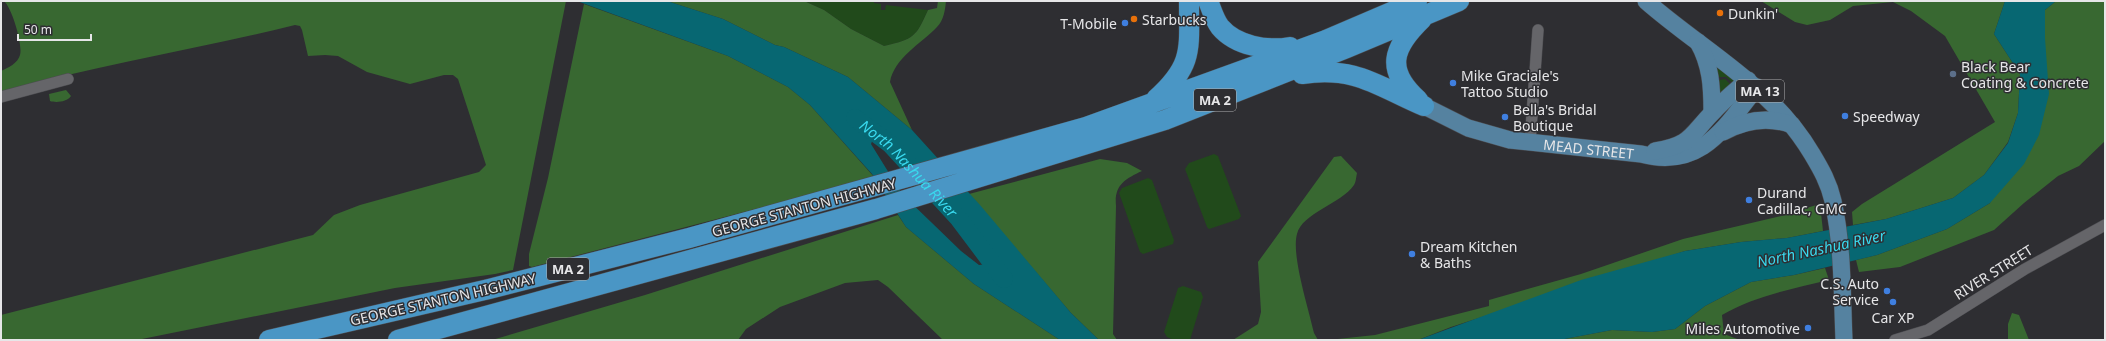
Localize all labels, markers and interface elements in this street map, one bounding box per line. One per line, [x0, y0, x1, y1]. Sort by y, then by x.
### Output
place label: Dunkin' [1728, 4, 1778, 23]
marker: Dunkin' [1715, 8, 1725, 18]
place label: Starbucks [1142, 10, 1207, 29]
place label: T-Mobile [1060, 14, 1117, 33]
marker: Starbucks [1129, 14, 1139, 24]
scale bar [18, 16, 91, 42]
marker: T-Mobile [1120, 18, 1130, 28]
text: 50 m [24, 21, 52, 38]
place label: Black Bear Coating & Concrete [1961, 57, 2089, 92]
place label: Mike Graciale's Tattoo Studio [1461, 66, 1559, 101]
marker: Black Bear Coating & Concrete [1948, 69, 1958, 79]
marker: Mike Graciale's Tattoo Studio [1448, 78, 1458, 88]
road number: MA 13 [1736, 80, 1784, 102]
road number: MA 2 [1194, 89, 1236, 111]
place label: Bella's Bridal Boutique [1513, 100, 1597, 135]
place label: Speedway [1853, 107, 1921, 126]
marker: Speedway [1840, 111, 1850, 121]
marker: Bella's Bridal Boutique [1500, 112, 1510, 122]
water label: North Nashua River [856, 115, 963, 222]
street label: MEAD STREET [1542, 134, 1635, 163]
street label: GEORGE STANTON HIGHWAY [710, 173, 898, 241]
place label: Durand Cadillac, GMC [1757, 183, 1847, 218]
marker: Durand Cadillac, GMC [1744, 195, 1754, 205]
water label: North Nashua River [1755, 224, 1888, 271]
place label: Dream Kitchen & Baths [1420, 237, 1517, 272]
street label: RIVER STREET [1950, 240, 2036, 304]
marker: Dream Kitchen & Baths [1407, 249, 1417, 259]
road number: MA 2 [547, 258, 589, 280]
street label: GEORGE STANTON HIGHWAY [348, 268, 538, 330]
place label: C.S. Auto Service [1820, 274, 1879, 309]
marker: C.S. Auto Service [1882, 286, 1892, 296]
marker: Car XP [1888, 297, 1898, 307]
place label: Car XP [1872, 308, 1914, 327]
place label: Miles Automotive [1685, 319, 1800, 338]
marker: Miles Automotive [1803, 323, 1813, 333]

